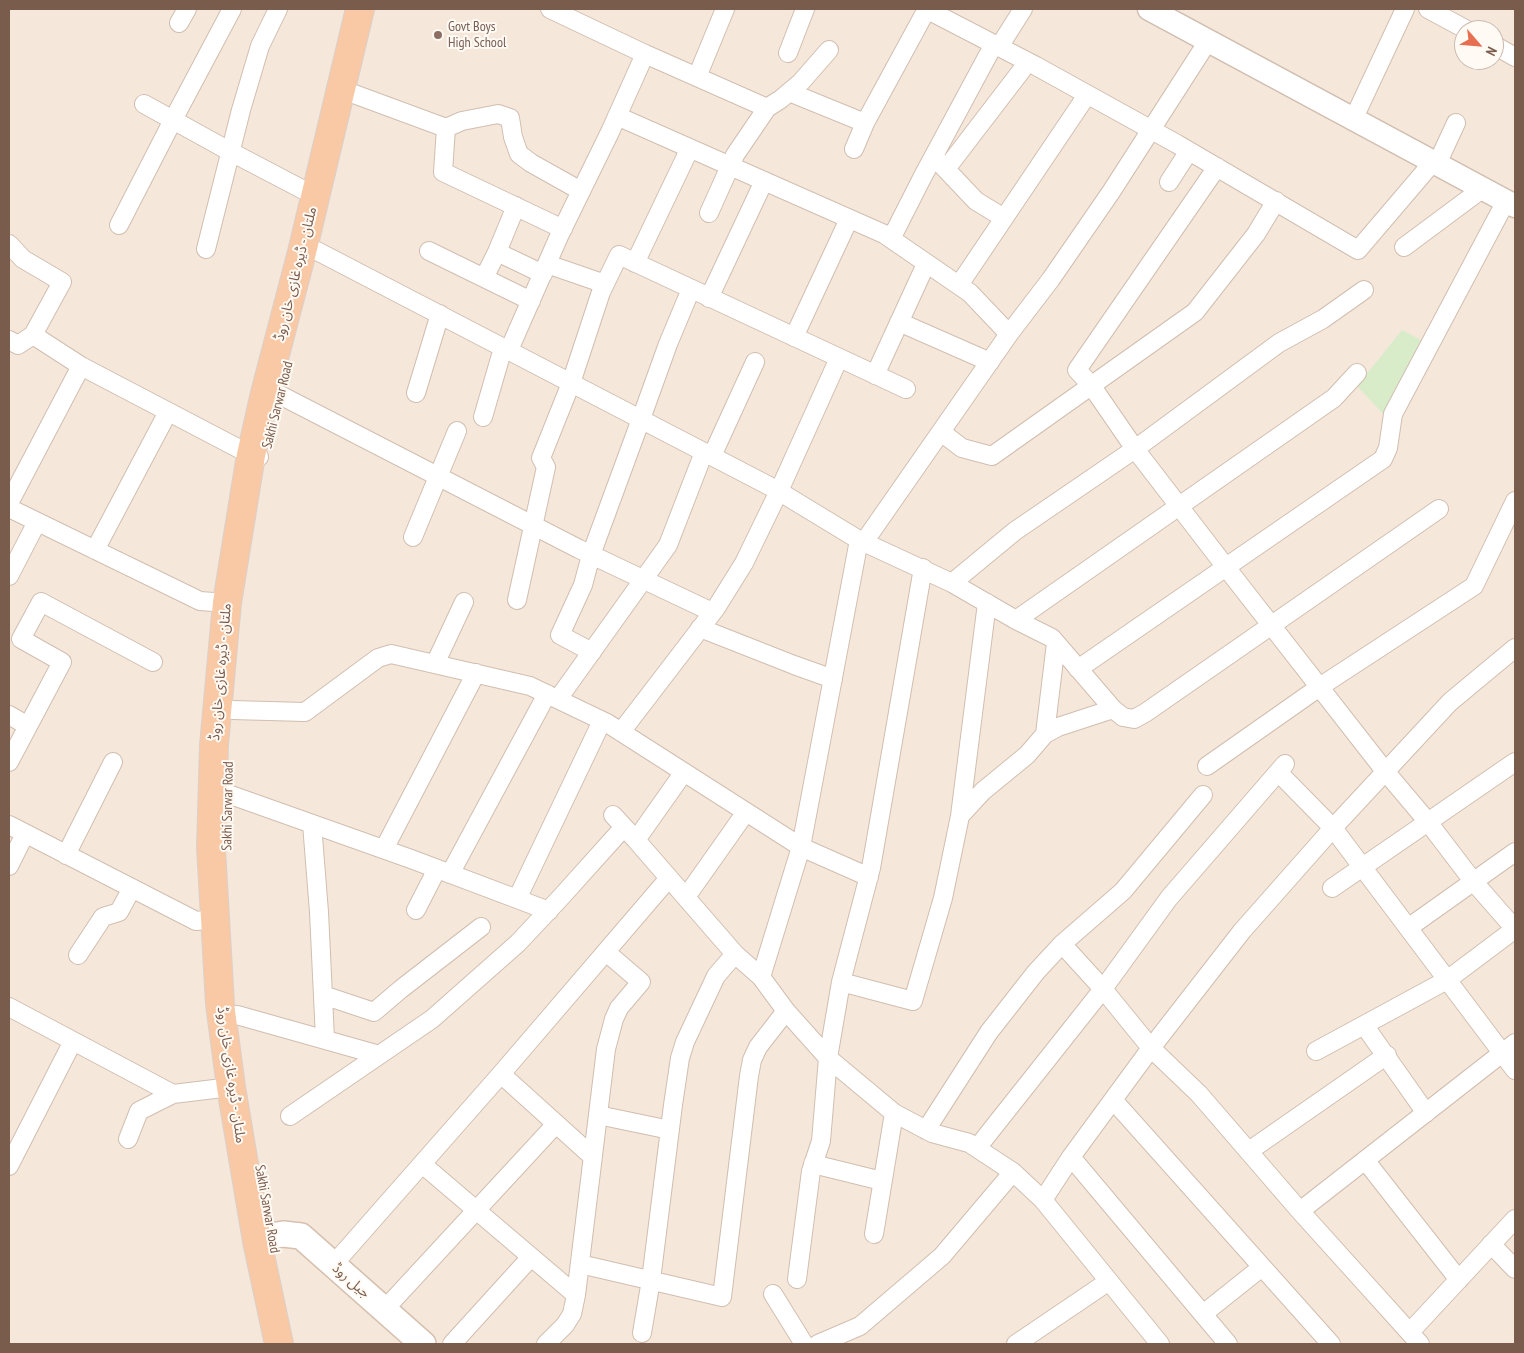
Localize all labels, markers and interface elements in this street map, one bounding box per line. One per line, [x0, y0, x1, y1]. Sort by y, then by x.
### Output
place label: Govt Boys High School [448, 19, 506, 52]
north arrow [1454, 20, 1504, 70]
marker: Govt Boys High School [432, 29, 444, 41]
text: N [1482, 44, 1501, 59]
street label: ملتان - ڈیرہ غازی خان روڈ [271, 205, 321, 343]
street label: Sakhi Sarwar Road [259, 360, 297, 450]
street label: ملتان - ڈیرہ غازی خان روڈ [207, 603, 235, 741]
street label: Sakhi Sarwar Road [219, 761, 237, 851]
street label: ملتان - ڈیرہ غازی خان روڈ [213, 1006, 249, 1144]
street label: Sakhi Sarwar Road [251, 1164, 283, 1254]
street label: جیل روڈ [329, 1260, 373, 1302]

